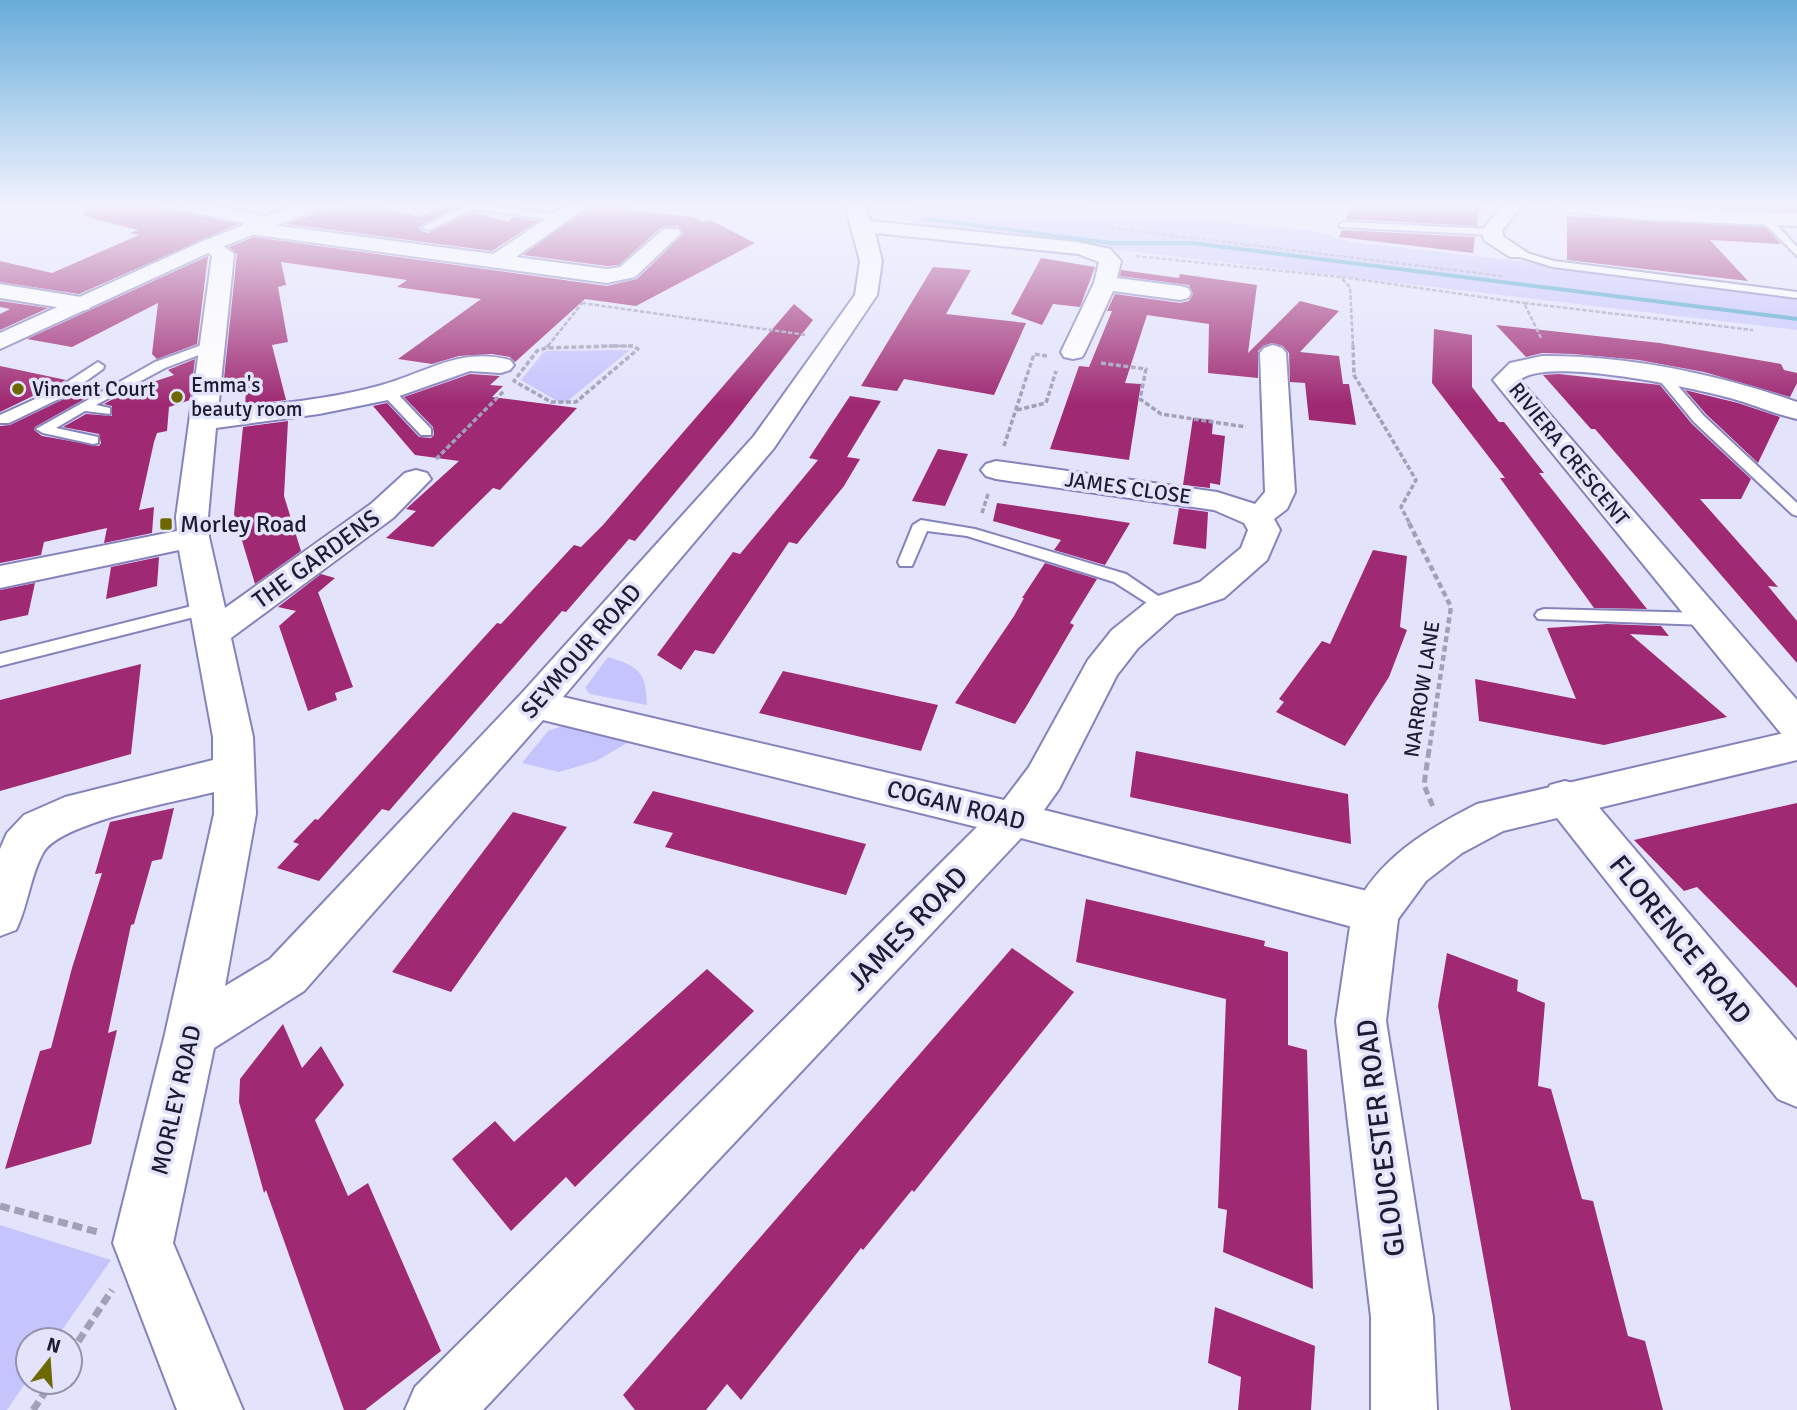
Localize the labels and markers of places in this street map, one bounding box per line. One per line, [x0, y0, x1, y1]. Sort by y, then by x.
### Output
place label: Emma's beauty room [191, 372, 303, 422]
place label: Vincent Court [32, 376, 155, 402]
marker: Vincent Court [10, 381, 26, 397]
marker: Emma's beauty room [169, 389, 185, 405]
place label: Morley Road [180, 509, 307, 539]
marker: Morley Road [158, 516, 174, 532]

